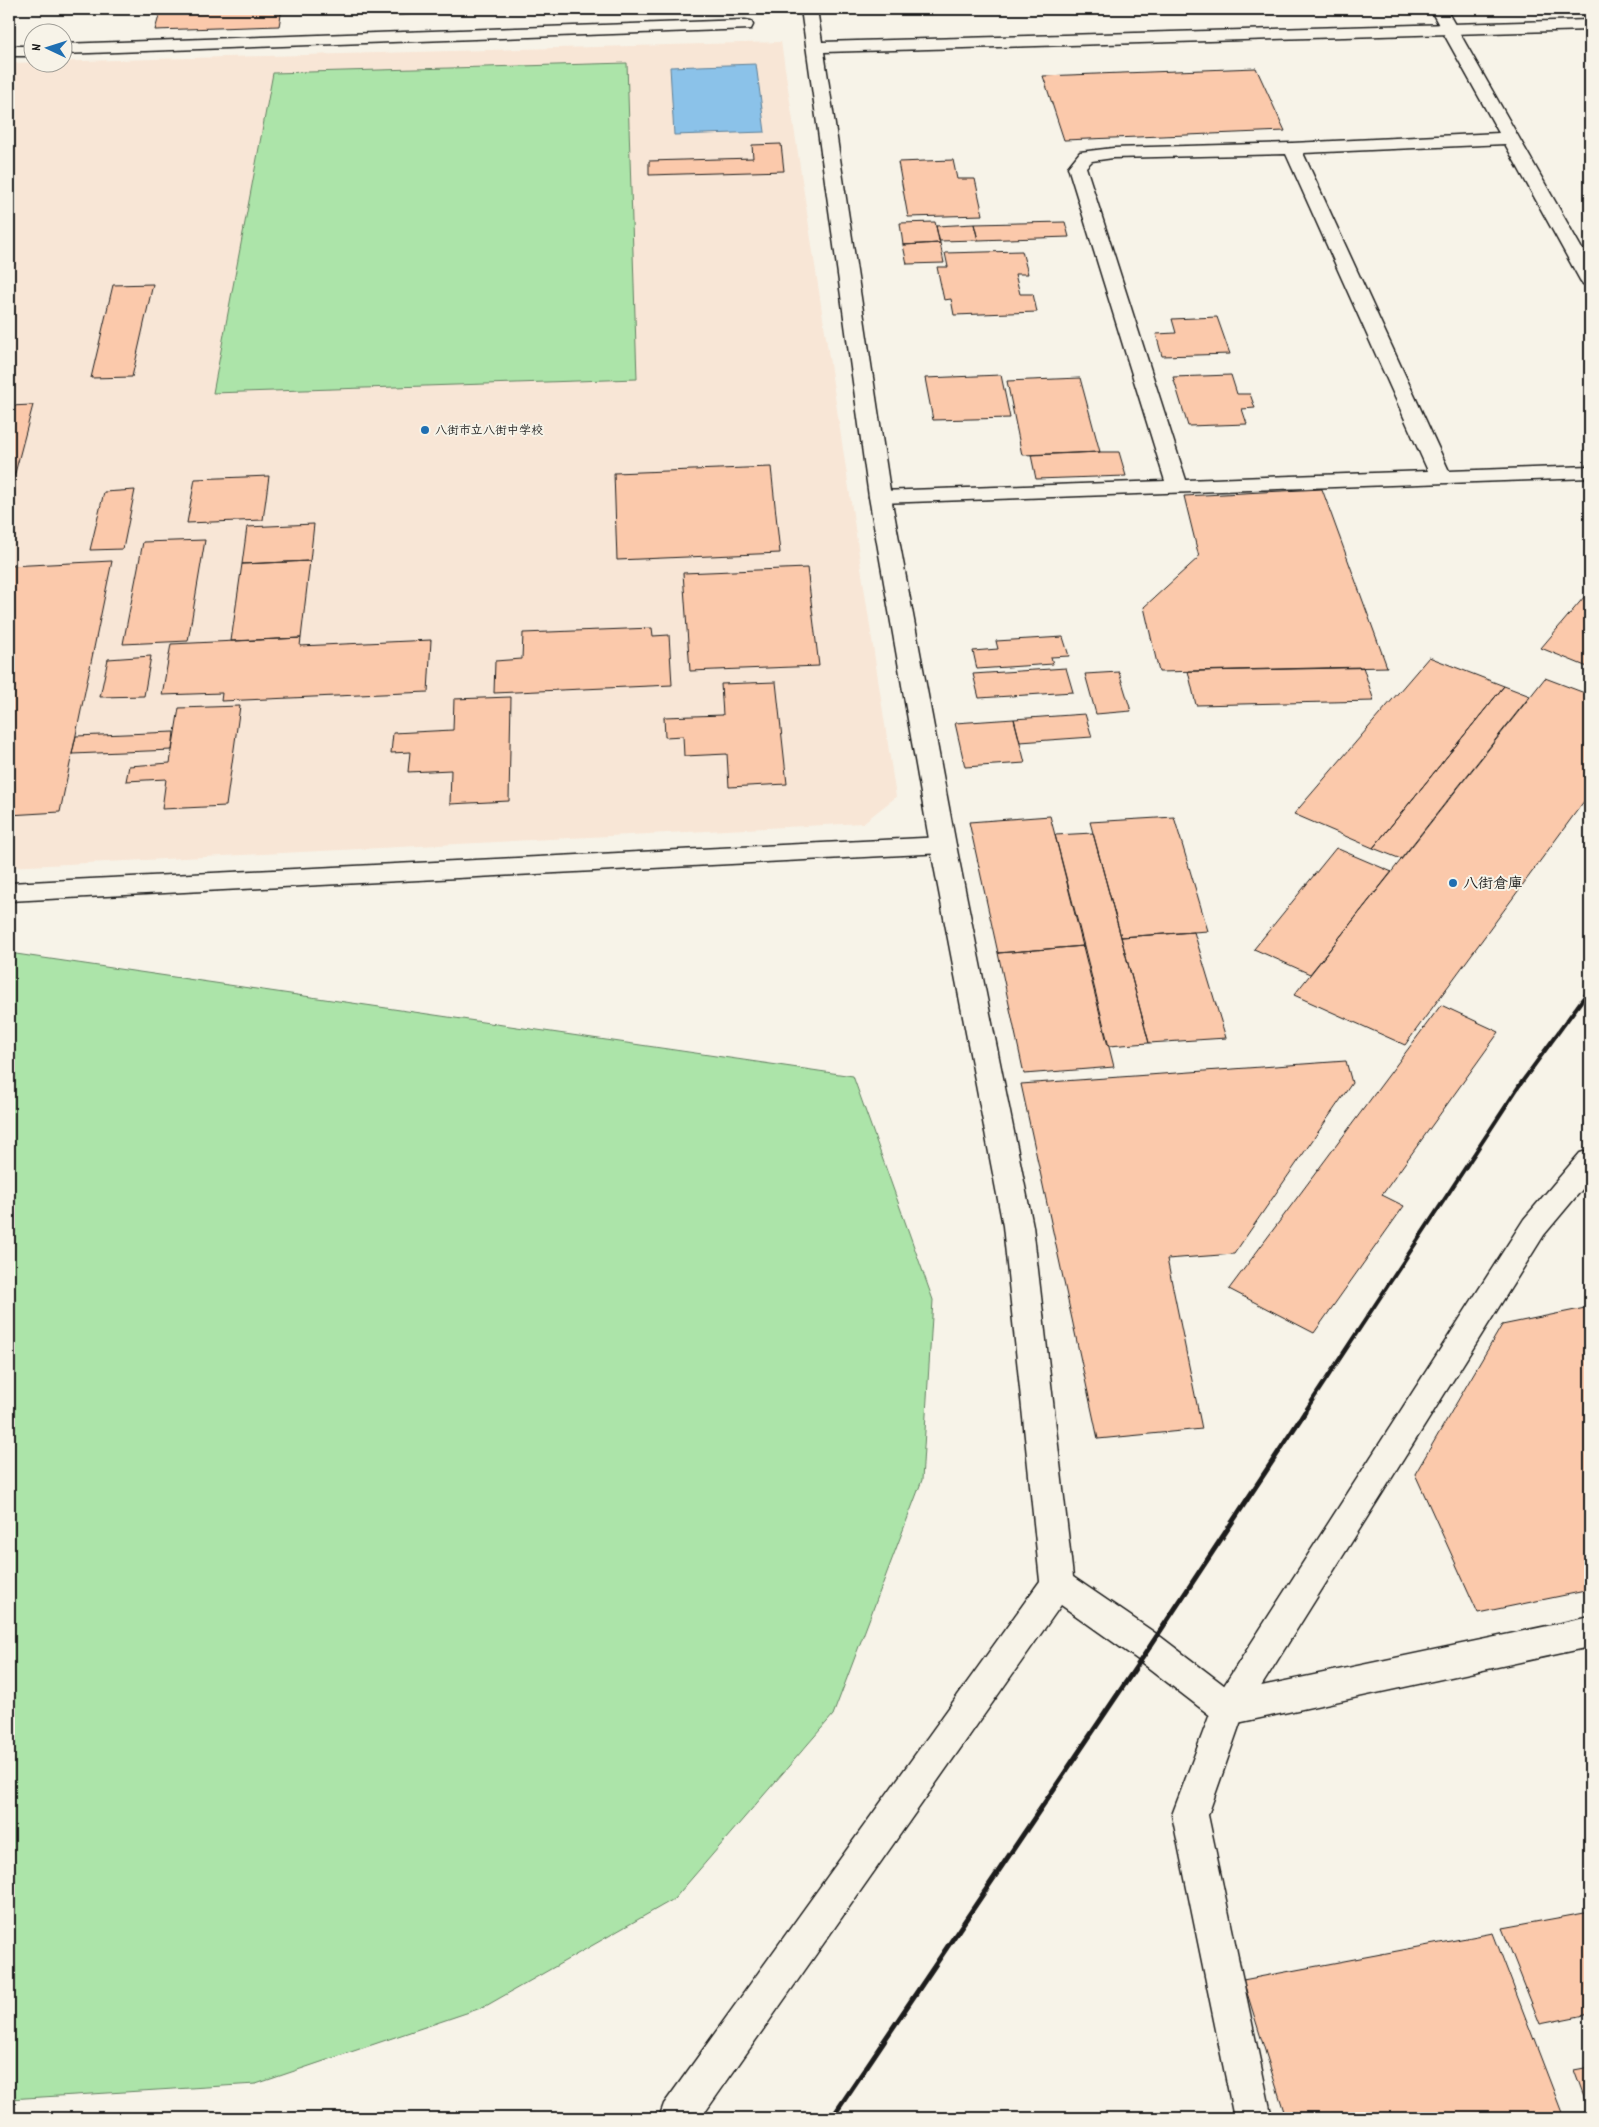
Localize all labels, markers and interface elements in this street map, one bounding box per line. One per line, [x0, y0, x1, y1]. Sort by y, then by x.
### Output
north arrow [22, 22, 72, 72]
text: N [27, 43, 47, 51]
place label: 八街市立八街中学校 [435, 423, 543, 440]
marker: 八街市立八街中学校 [419, 424, 431, 436]
place label: 八街倉庫 [1463, 874, 1523, 896]
marker: 八街倉庫 [1447, 877, 1459, 889]

